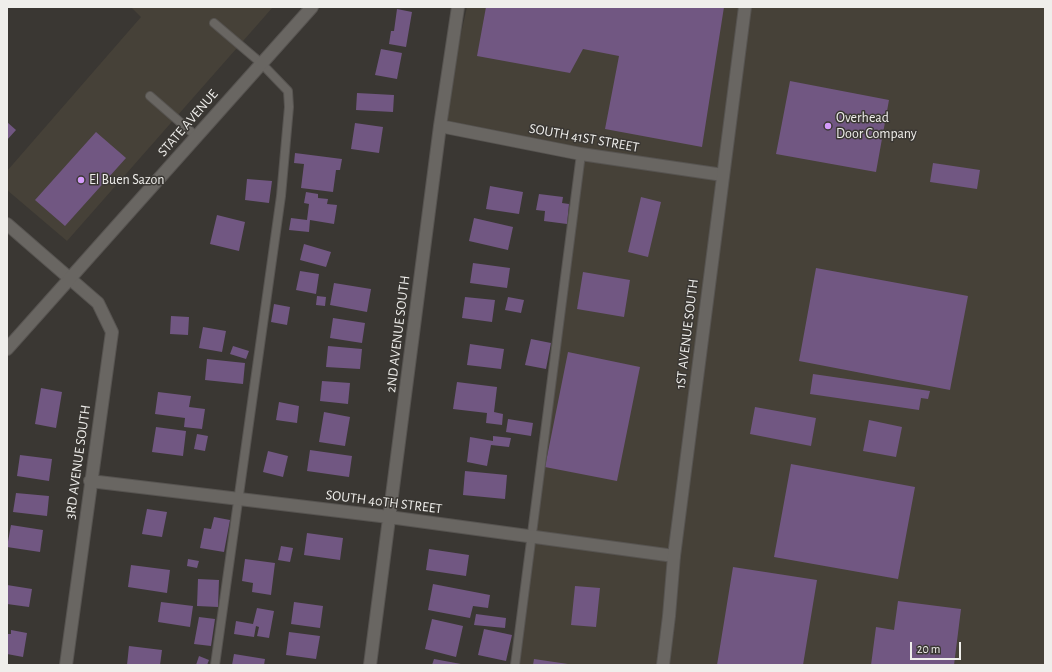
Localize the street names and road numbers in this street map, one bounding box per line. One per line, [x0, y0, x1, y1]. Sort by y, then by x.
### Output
street label: STATE AVENUE [154, 86, 222, 160]
street label: SOUTH 41ST STREET [528, 120, 640, 156]
street label: 2ND AVENUE SOUTH [382, 275, 414, 393]
street label: 1ST AVENUE SOUTH [672, 278, 702, 390]
street label: 3RD AVENUE SOUTH [62, 404, 94, 520]
street label: SOUTH 40TH STREET [325, 487, 443, 517]

